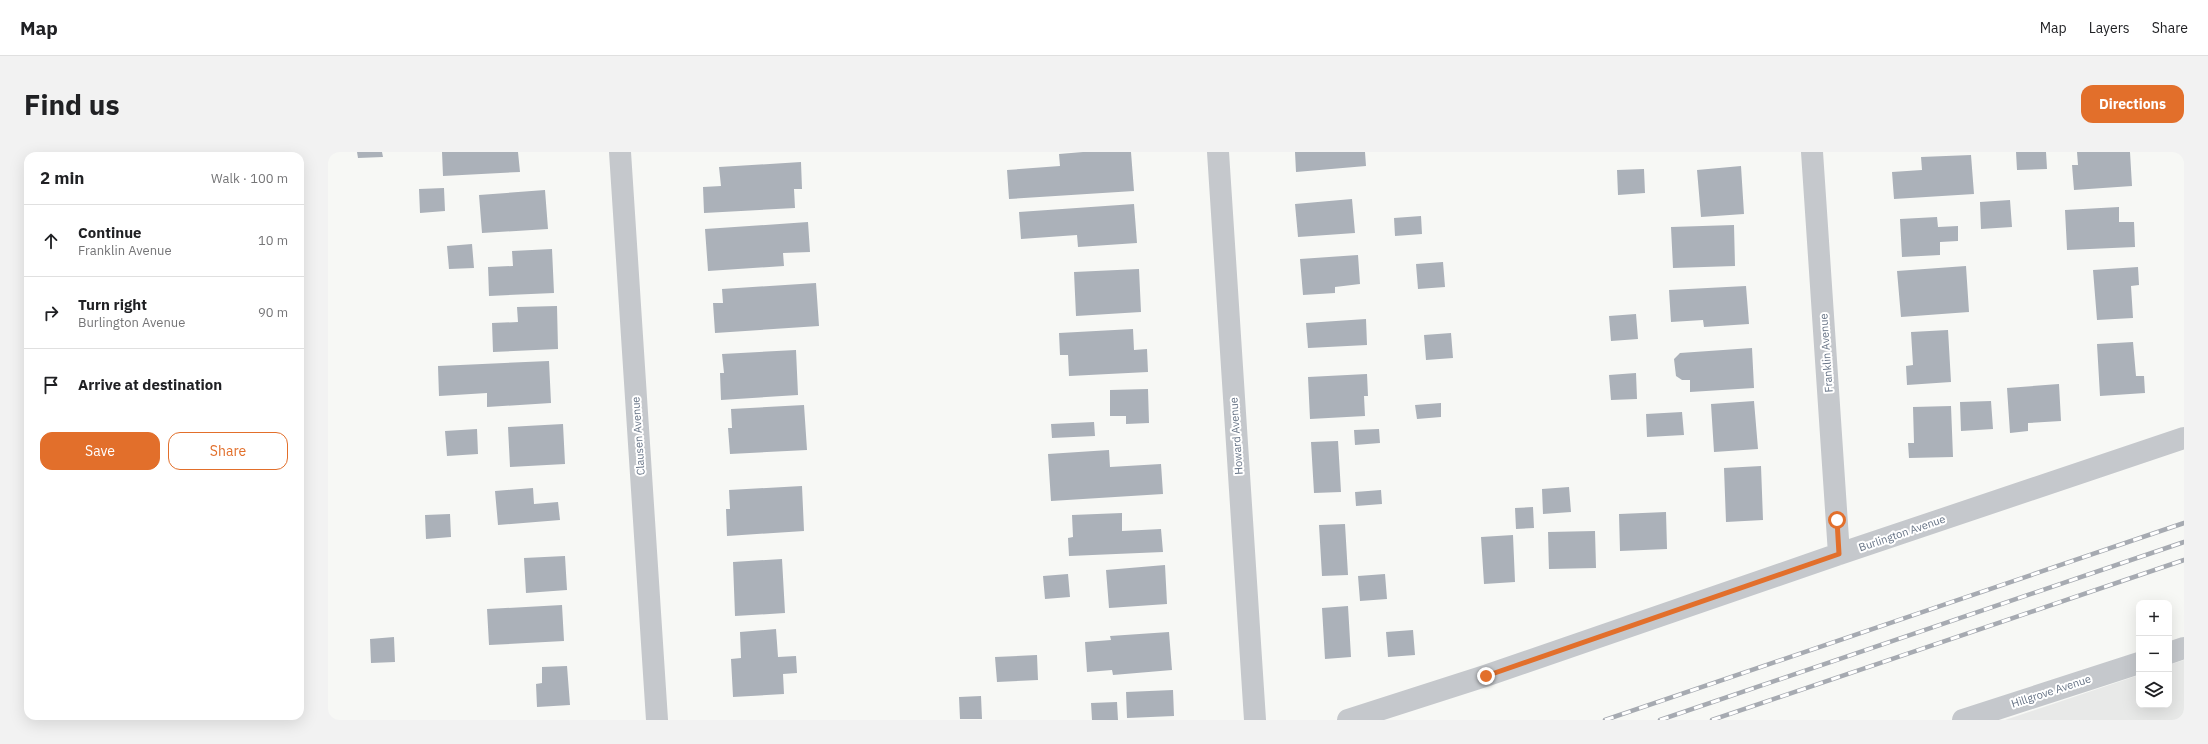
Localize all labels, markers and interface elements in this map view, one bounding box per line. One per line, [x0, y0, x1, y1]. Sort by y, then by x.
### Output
text: Map [20, 16, 58, 40]
text: Map [2040, 19, 2067, 37]
text: Layers [2089, 19, 2130, 37]
text: Share [2152, 19, 2188, 37]
button: Directions [2081, 85, 2184, 123]
text: Find us [24, 86, 120, 123]
text: 2 min [40, 167, 84, 189]
text: Walk · 100 m [211, 170, 288, 187]
text: Continue [78, 223, 142, 242]
icon: ahead [40, 230, 62, 252]
text: 10 m [258, 232, 288, 249]
text: Franklin Avenue [78, 242, 172, 259]
text: Turn right [78, 295, 147, 314]
icon: right [40, 302, 62, 324]
text: 90 m [258, 304, 288, 321]
street label: Franklin Avenue [1816, 313, 1836, 393]
text: Burlington Avenue [78, 314, 185, 331]
icon: arrive [40, 374, 62, 396]
text: Arrive at destination [78, 375, 222, 394]
street label: Clausen Avenue [628, 396, 648, 476]
street label: Howard Avenue [1226, 397, 1246, 475]
button: Save [40, 432, 160, 470]
button: Share [168, 432, 288, 470]
route start [1828, 511, 1846, 529]
street label: Burlington Avenue [1857, 512, 1947, 554]
map controls [2136, 600, 2172, 708]
button: + [2136, 600, 2172, 636]
button: − [2136, 636, 2172, 672]
route end [1477, 667, 1495, 685]
street label: Hillgrove Avenue [2009, 672, 2093, 710]
button: layers [2136, 672, 2172, 708]

